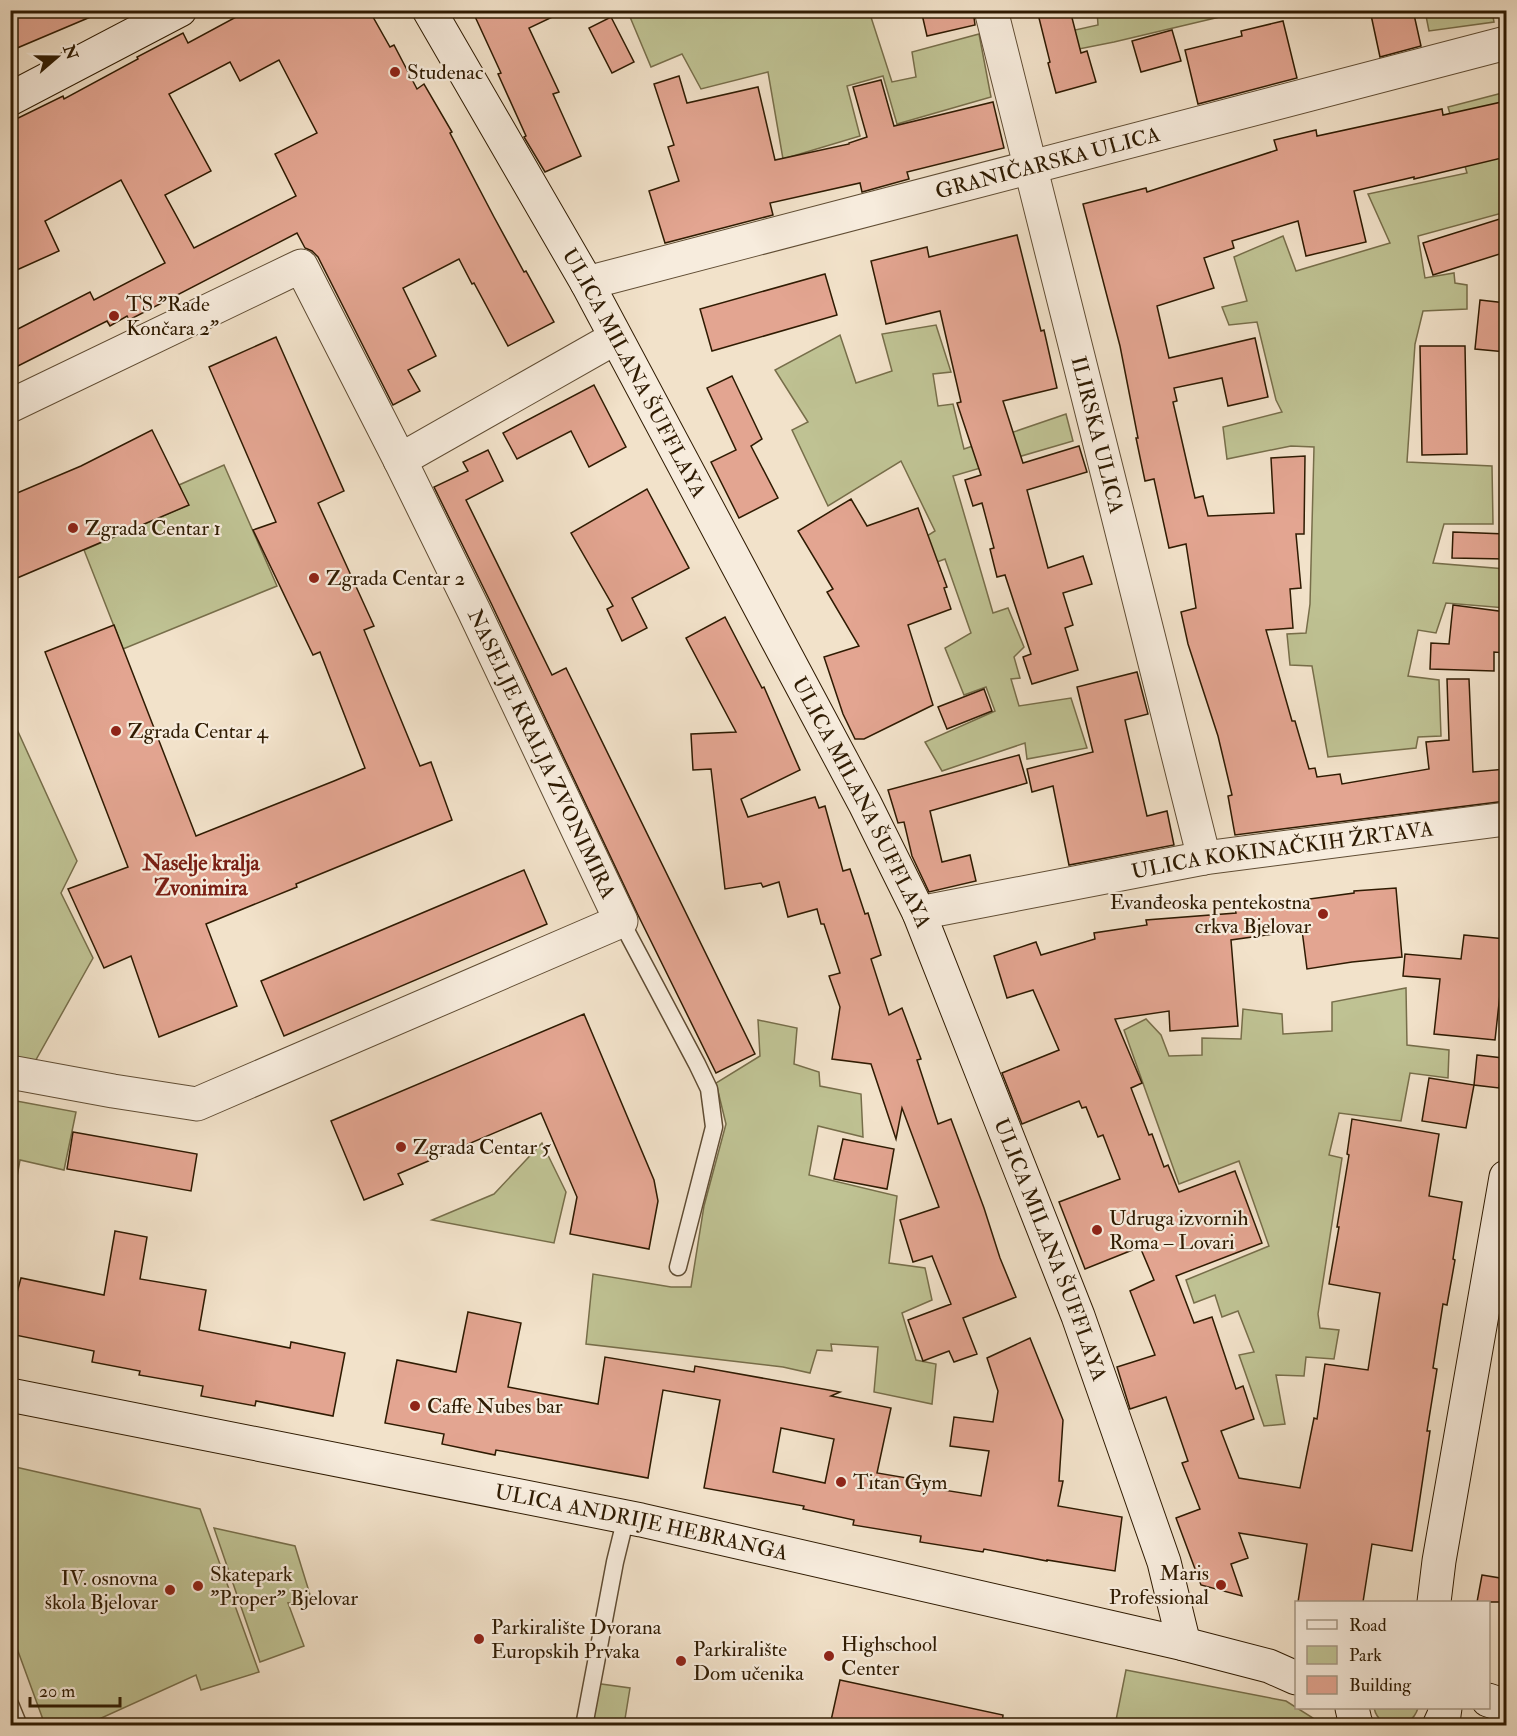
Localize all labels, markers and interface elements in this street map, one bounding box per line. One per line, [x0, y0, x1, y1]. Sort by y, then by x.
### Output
north arrow [27, 27, 87, 87]
text: N [58, 41, 82, 63]
place label: Studenac [407, 59, 484, 86]
marker: Studenac [388, 65, 402, 79]
street label: GRANIČARSKA ULICA [933, 121, 1163, 205]
street label: ULICA MILANA ŠUFFLAYA [556, 243, 712, 502]
place label: TS "Rade Končara 2" [126, 291, 219, 342]
marker: TS "Rade Končara 2" [107, 309, 121, 323]
street label: ILIRSKA ULICA [1064, 353, 1130, 516]
place label: Zgrada Centar 1 [85, 515, 221, 542]
marker: Zgrada Centar 1 [66, 521, 80, 535]
place label: Zgrada Centar 2 [326, 565, 465, 592]
marker: Zgrada Centar 2 [307, 571, 321, 585]
street label: NASELJE KRALJA ZVONIMIRA [461, 605, 621, 903]
street label: ULICA MILANA ŠUFFLAYA [785, 672, 937, 932]
place label: Zgrada Centar 4 [128, 718, 269, 745]
marker: Zgrada Centar 4 [109, 724, 123, 738]
street label: ULICA KOKINAČKIH ŽRTAVA [1129, 816, 1435, 886]
district label: Naselje kralja Zvonimira [141, 849, 260, 902]
place label: Evanđeoska pentekostna crkva Bjelovar [1110, 889, 1311, 940]
marker: Evanđeoska pentekostna crkva Bjelovar [1316, 907, 1330, 921]
street label: ULICA MILANA ŠUFFLAYA [987, 1114, 1113, 1385]
place label: Zgrada Centar 5 [413, 1134, 551, 1161]
marker: Zgrada Centar 5 [394, 1140, 408, 1154]
place label: Udruga izvornih Roma – Lovari [1109, 1205, 1249, 1256]
marker: Udruga izvornih Roma – Lovari [1090, 1223, 1104, 1237]
place label: Caffe Nubes bar [427, 1393, 563, 1420]
marker: Caffe Nubes bar [408, 1399, 422, 1413]
place label: Titan Gym [853, 1469, 948, 1496]
marker: Titan Gym [834, 1475, 848, 1489]
street label: ULICA ANDRIJE HEBRANGA [492, 1478, 790, 1567]
place label: Maris Professional [1109, 1560, 1210, 1611]
place label: Skatepark "Proper" Bjelovar [210, 1561, 358, 1612]
place label: IV. osnovna škola Bjelovar [45, 1565, 158, 1616]
marker: Maris Professional [1214, 1578, 1228, 1592]
marker: Skatepark "Proper" Bjelovar [191, 1579, 205, 1593]
marker: IV. osnovna škola Bjelovar [163, 1583, 177, 1597]
legend [1295, 1601, 1490, 1709]
place label: Parkiralište Dvorana Europskih Prvaka [491, 1614, 662, 1665]
text: Road [1349, 1614, 1387, 1637]
place label: Highschool Center [841, 1631, 938, 1682]
marker: Parkiralište Dvorana Europskih Prvaka [472, 1632, 486, 1646]
place label: Parkiralište Dom učenika [693, 1636, 804, 1687]
text: Park [1349, 1644, 1382, 1667]
marker: Highschool Center [822, 1649, 836, 1663]
marker: Parkiralište Dom učenika [674, 1654, 688, 1668]
scale bar [30, 1670, 120, 1708]
text: Building [1349, 1674, 1412, 1697]
text: 20 m [39, 1680, 75, 1703]

